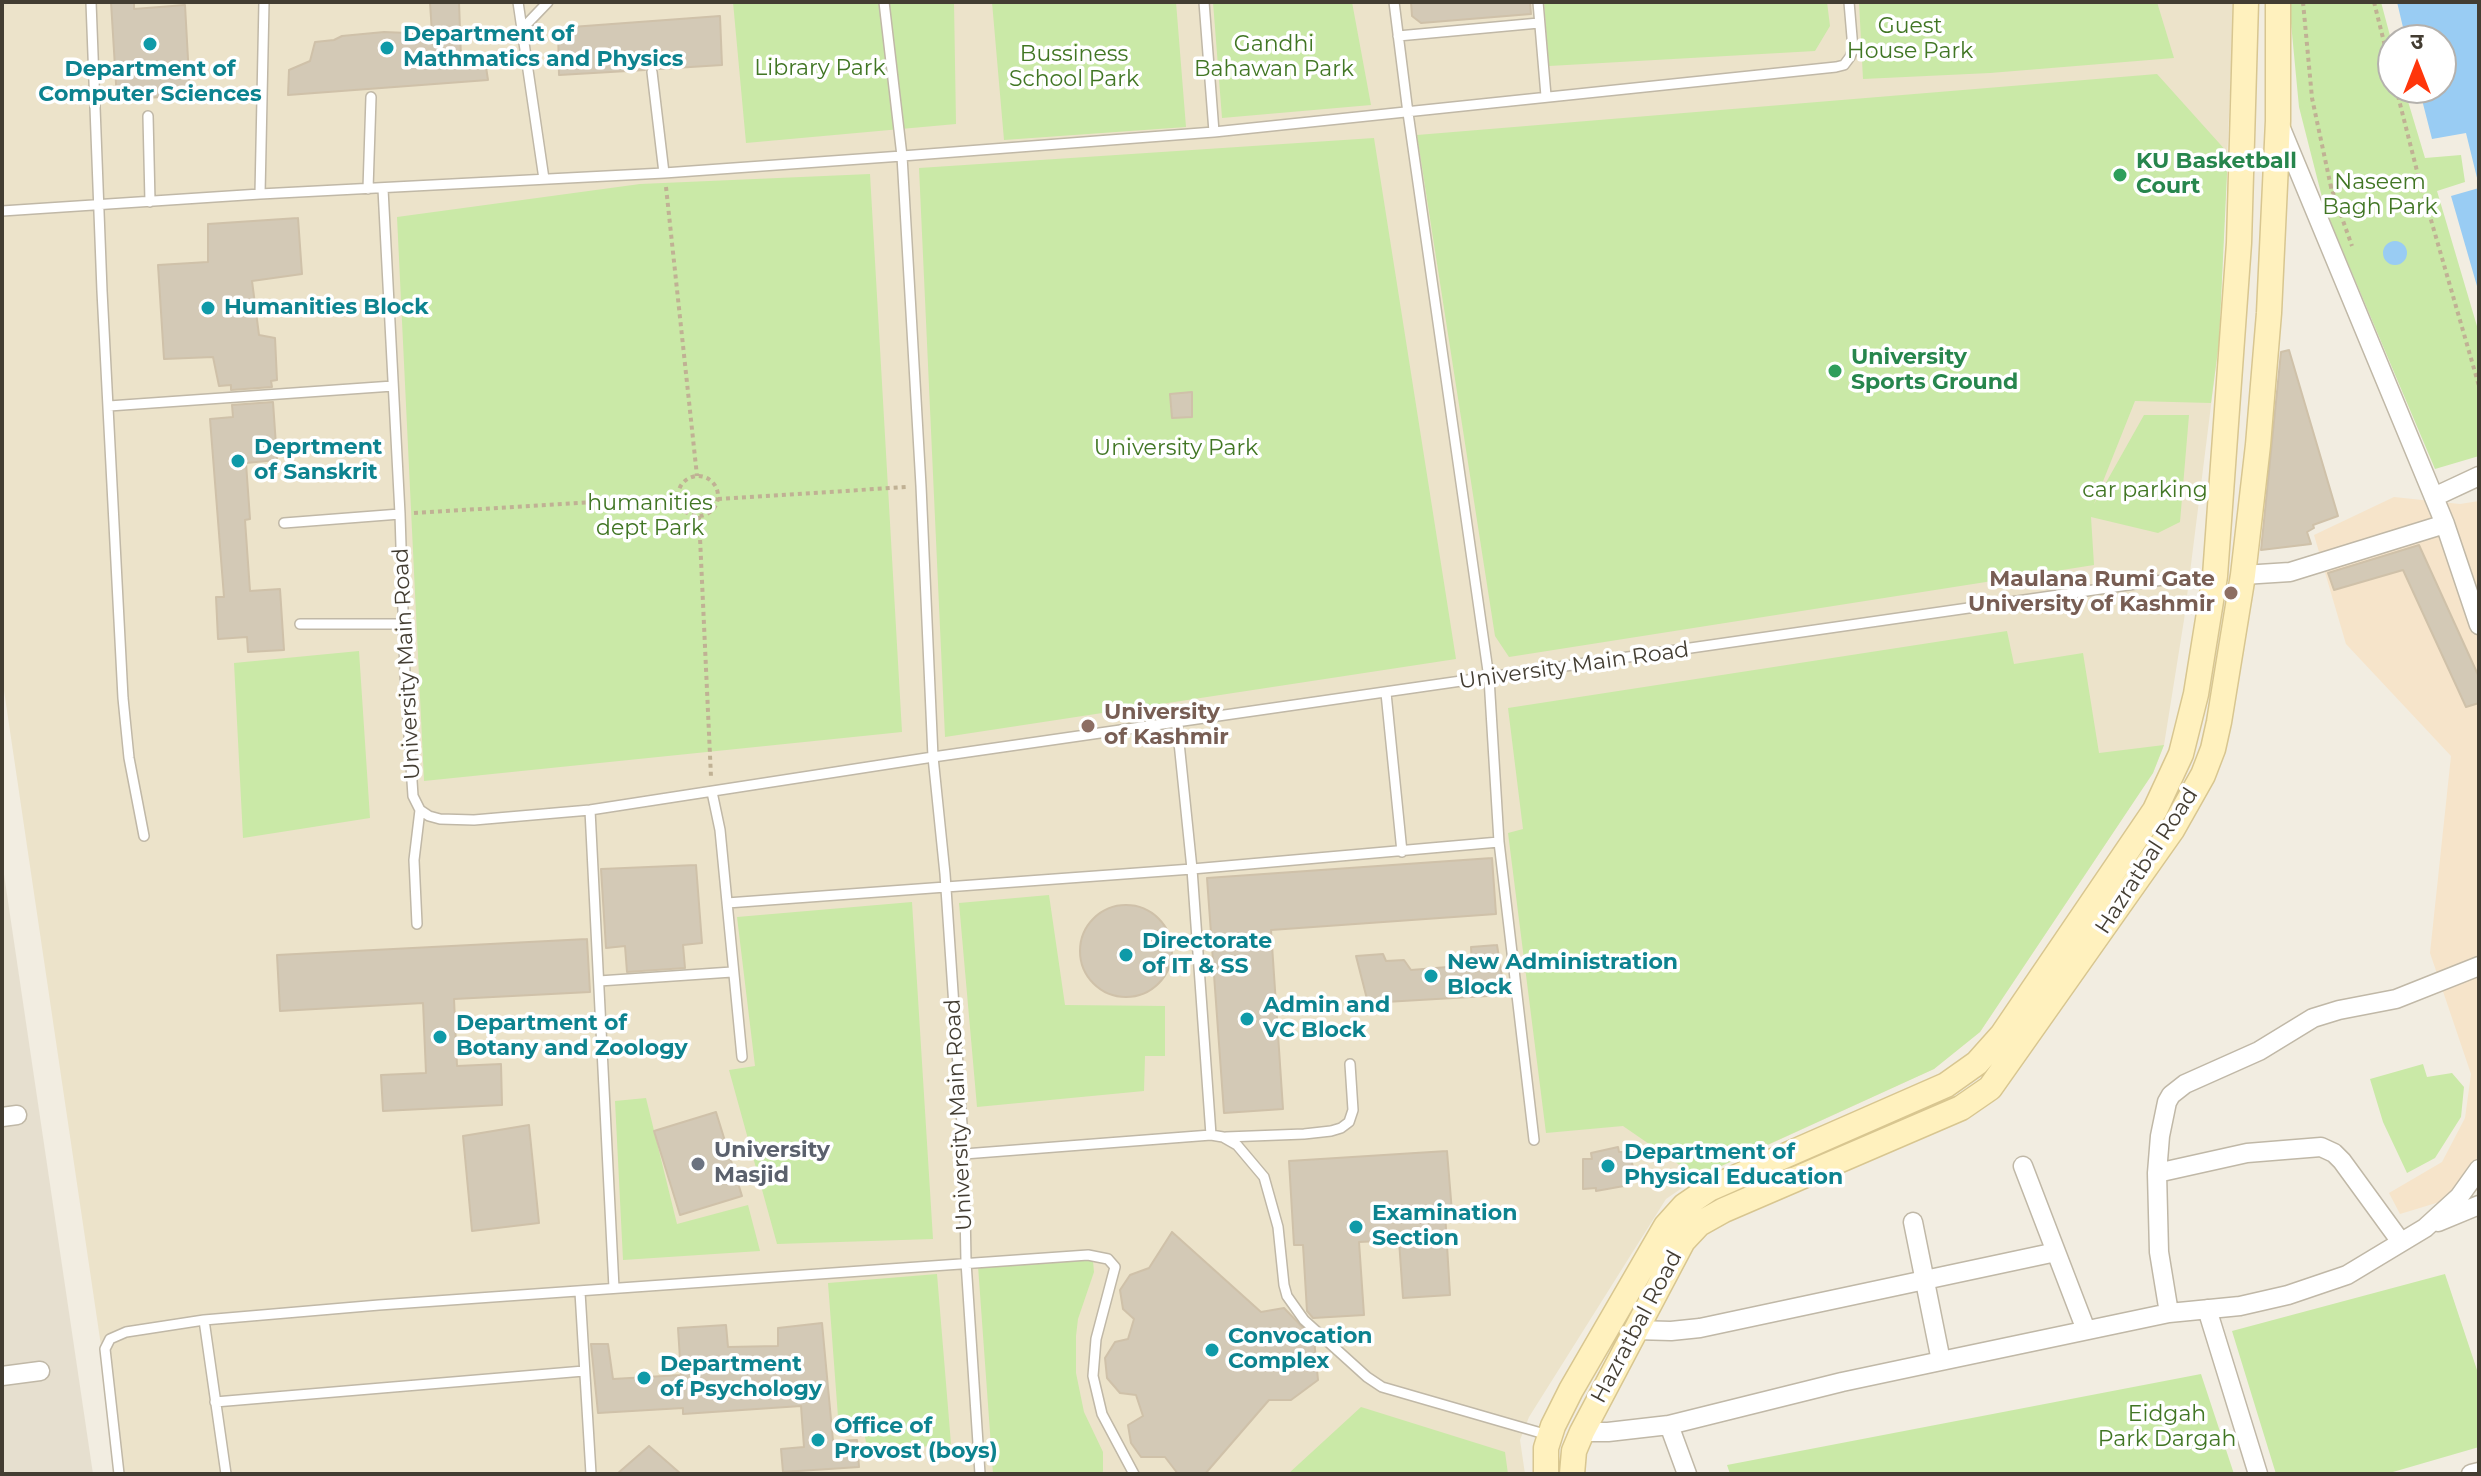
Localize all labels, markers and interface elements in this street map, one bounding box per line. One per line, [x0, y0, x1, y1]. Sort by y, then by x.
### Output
park label: Guest House Park [1847, 14, 1973, 66]
place label: Department of Mathmatics and Physics [403, 22, 683, 74]
north arrow [2377, 24, 2457, 104]
text: उ [2411, 28, 2423, 55]
park label: Gandhi Bahawan Park [1194, 32, 1354, 84]
marker: Department of Computer Sciences [141, 35, 159, 53]
marker: Department of Mathmatics and Physics [378, 39, 396, 57]
park label: Bussiness School Park [1009, 42, 1139, 94]
park label: Library Park [754, 56, 886, 82]
place label: Department of Computer Sciences [38, 57, 262, 108]
place label: KU Basketball Court [2136, 149, 2297, 200]
marker: KU Basketball Court [2111, 166, 2129, 184]
park label: Naseem Bagh Park [2322, 170, 2438, 222]
place label: Humanities Block [224, 295, 429, 321]
marker: Humanities Block [199, 299, 217, 317]
place label: University Sports Ground [1851, 345, 2018, 396]
marker: University Sports Ground [1826, 362, 1844, 380]
place label: Deprtment of Sanskrit [254, 435, 382, 486]
park label: University Park [1094, 436, 1258, 462]
marker: Deprtment of Sanskrit [229, 452, 247, 470]
park label: car parking [2082, 478, 2208, 504]
park label: humanities dept Park [587, 491, 713, 542]
street label: University Main Road [388, 547, 426, 781]
place label: Maulana Rumi Gate University of Kashmir [1968, 567, 2215, 618]
marker: Maulana Rumi Gate University of Kashmir [2222, 584, 2240, 602]
street label: University Main Road [1457, 637, 1691, 695]
place label: University of Kashmir [1104, 700, 1229, 752]
marker: University of Kashmir [1079, 717, 1097, 735]
street label: Hazratbal Road [2090, 783, 2204, 939]
place label: Directorate of IT & SS [1142, 929, 1272, 980]
marker: Directorate of IT & SS [1117, 946, 1135, 964]
place label: New Administration Block [1447, 950, 1678, 1002]
marker: New Administration Block [1422, 967, 1440, 985]
place label: Admin and VC Block [1263, 993, 1390, 1044]
street label: University Main Road [940, 998, 978, 1232]
marker: Admin and VC Block [1238, 1010, 1256, 1028]
place label: Department of Botany and Zoology [456, 1011, 688, 1062]
marker: Department of Botany and Zoology [431, 1028, 449, 1046]
place label: University Masjid [714, 1138, 830, 1190]
place label: Department of Physical Education [1624, 1140, 1843, 1192]
marker: University Masjid [689, 1155, 707, 1173]
marker: Department of Physical Education [1599, 1157, 1617, 1175]
place label: Examination Section [1372, 1201, 1517, 1252]
marker: Examination Section [1347, 1218, 1365, 1236]
street label: Hazratbal Road [1586, 1246, 1688, 1408]
place label: Convocation Complex [1228, 1324, 1373, 1376]
marker: Convocation Complex [1203, 1341, 1221, 1359]
place label: Department of Psychology [660, 1352, 822, 1404]
marker: Department of Psychology [635, 1369, 653, 1387]
park label: Eidgah Park Dargah [2098, 1402, 2236, 1454]
place label: Office of Provost (boys) [834, 1414, 998, 1466]
marker: Office of Provost (boys) [809, 1431, 827, 1449]

